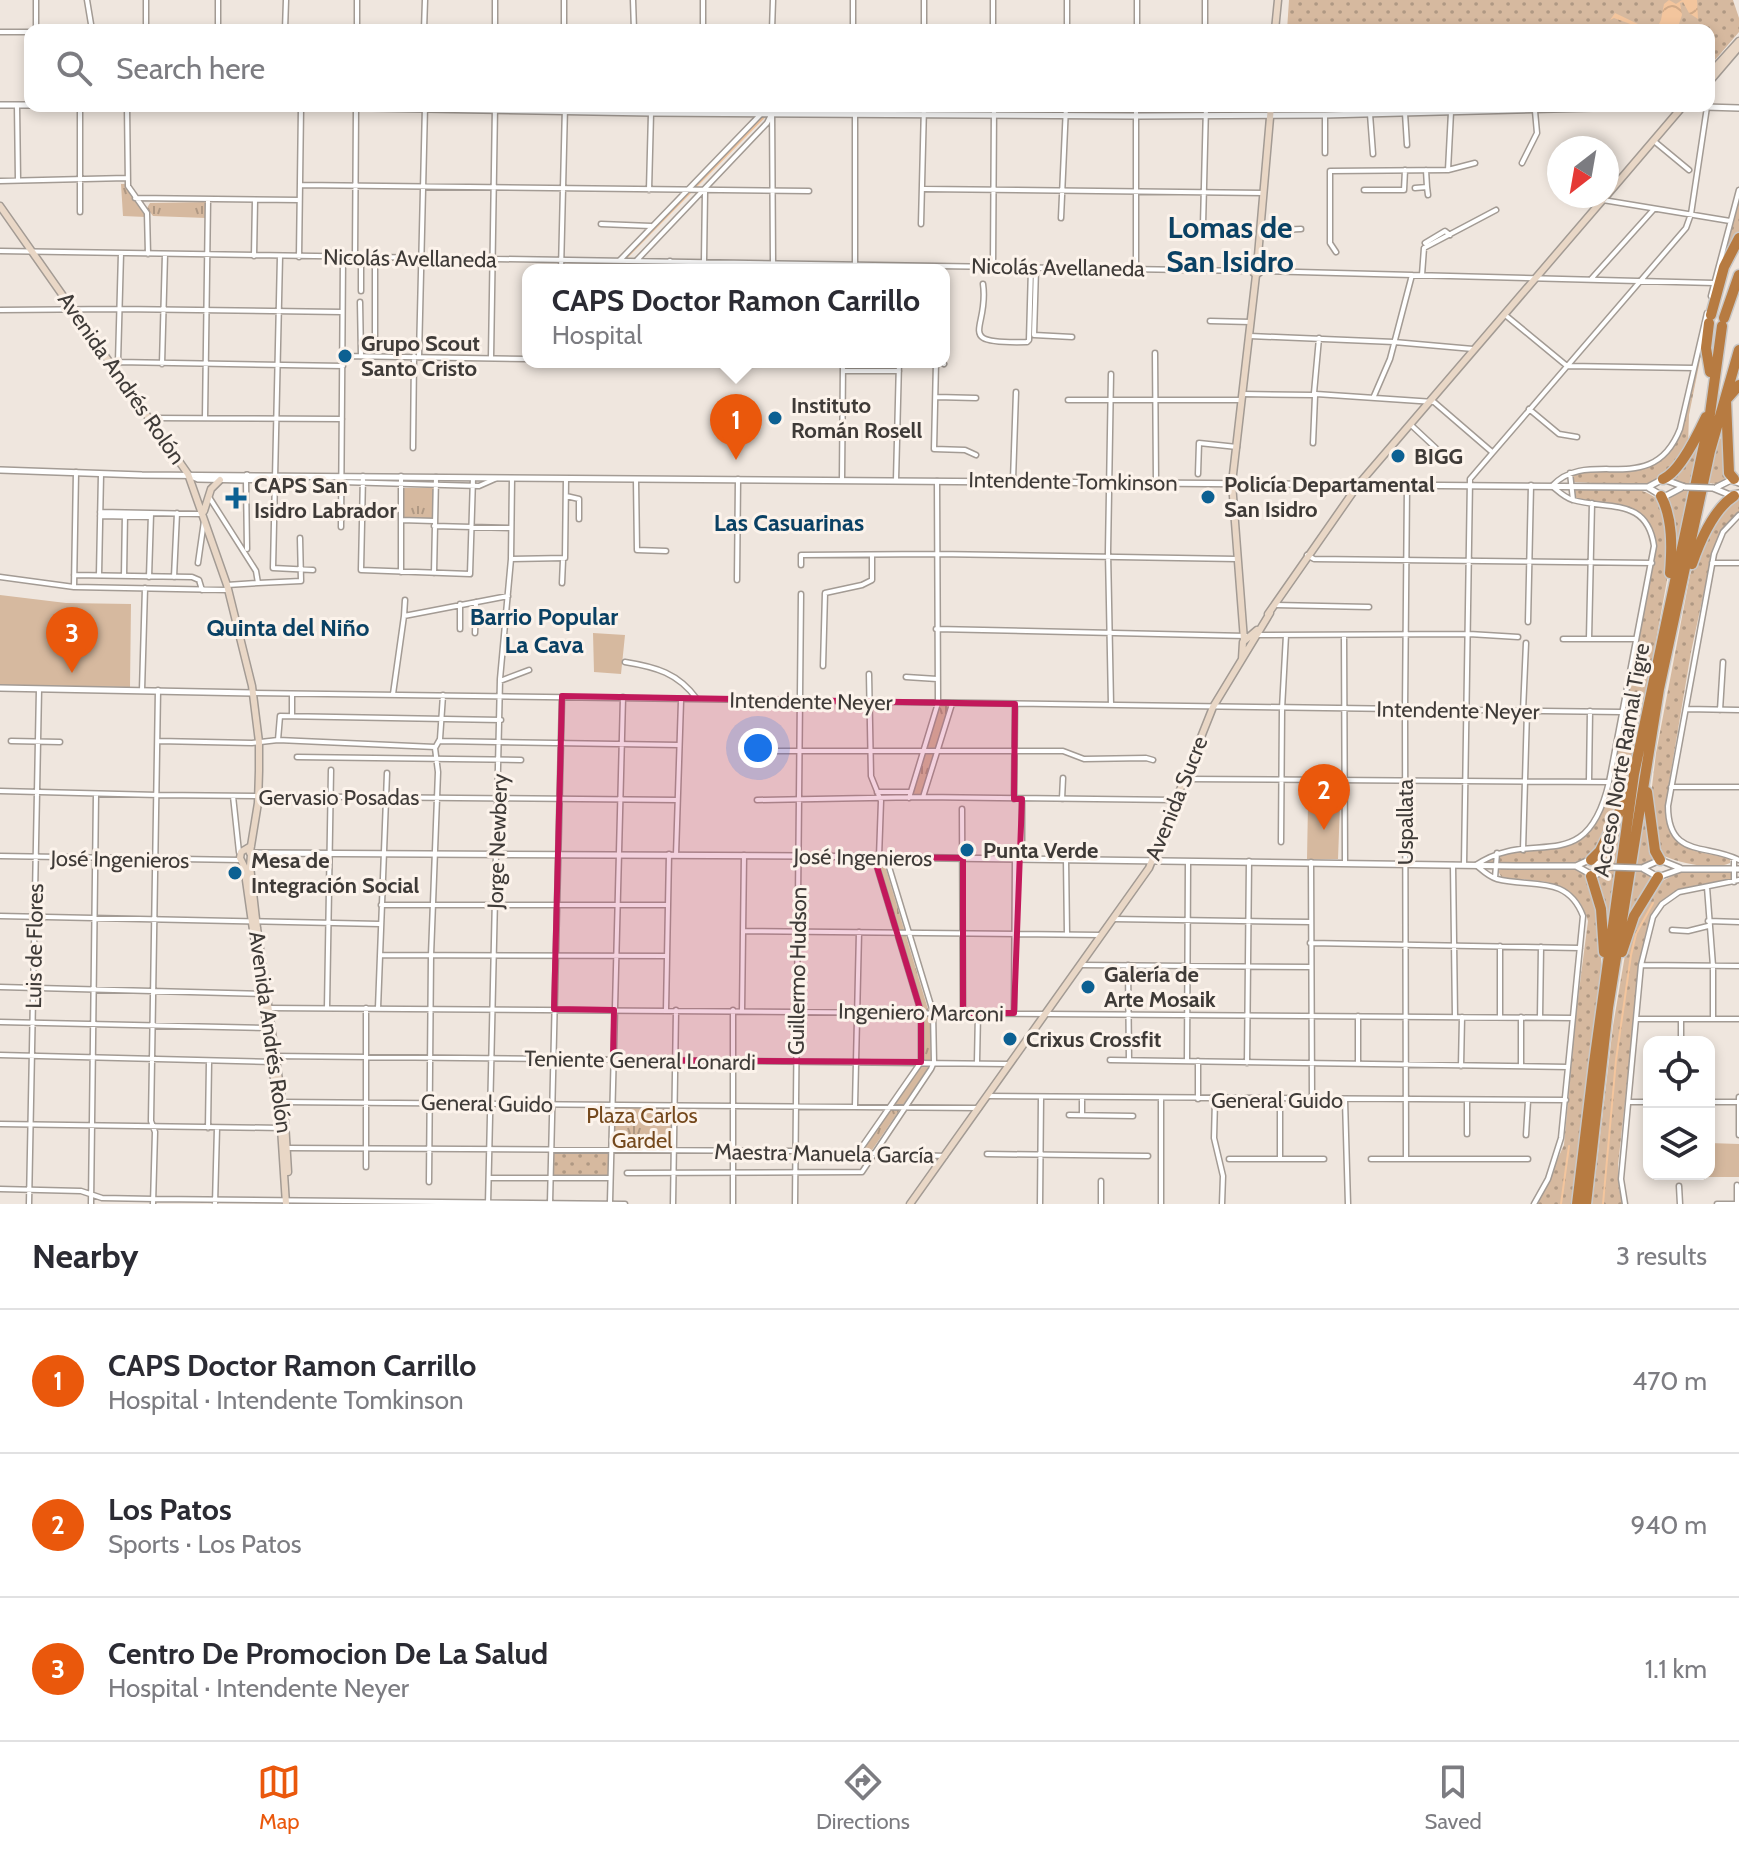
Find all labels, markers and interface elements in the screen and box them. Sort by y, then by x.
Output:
search box [24,24,1715,112]
icon: search [52,46,96,90]
text: Search here [116,50,265,87]
north arrow [1547,136,1619,208]
district label: Lomas de San Isidro [1166,209,1294,280]
street label: Nicolás Avellaneda [323,243,497,274]
street label: Nicolás Avellaneda [971,252,1145,283]
popup [522,264,950,368]
text: CAPS Doctor Ramon Carrillo [552,282,920,319]
street label: Avenida Andrés Rolón [52,287,191,470]
text: Hospital [552,319,642,351]
place label: Grupo Scout Santo Cristo [361,330,480,382]
marker: Grupo Scout Santo Cristo [336,347,354,365]
place label: Instituto Román Rosell [791,392,922,444]
pin: 1 [710,394,762,460]
marker: Instituto Román Rosell [766,409,784,427]
place label: BIGG [1414,443,1463,470]
marker: BIGG [1389,447,1407,465]
street label: Intendente Tomkinson [968,466,1178,497]
place label: Policía Departamental San Isidro [1224,471,1435,523]
place label: CAPS San Isidro Labrador [254,472,397,524]
marker: CAPS San Isidro Labrador [225,487,247,509]
marker: Policía Departamental San Isidro [1199,488,1217,506]
district label: Las Casuarinas [714,508,864,537]
district label: Barrio Popular La Cava [470,602,618,659]
pin: 3 [46,607,98,673]
district label: Quinta del Niño [206,613,370,642]
street label: Acceso Norte Ramal Tigre [1588,641,1655,879]
street label: Intendente Neyer [729,687,893,716]
street label: Intendente Neyer [1376,696,1540,725]
your location [738,728,778,768]
street label: Avenida Sucre [1139,732,1214,864]
pin: 2 [1298,764,1350,830]
street label: Jorge Newbery [482,773,513,910]
street label: Uspallata [1392,778,1419,865]
street label: Gervasio Posadas [259,784,419,811]
place label: Punta Verde [983,837,1098,864]
marker: Punta Verde [958,841,976,859]
street label: José Ingenieros [792,843,933,872]
street label: José Ingenieros [49,845,190,874]
place label: Mesa de Integración Social [251,847,419,899]
marker: Mesa de Integración Social [226,864,244,882]
street label: Luis de Flores [20,883,49,1009]
street label: Guillermo Hudson [783,887,812,1055]
street label: Avenida Andrés Rolón [243,929,298,1135]
place label: Galería de Arte Mosaik [1104,961,1216,1013]
marker: Galería de Arte Mosaik [1079,978,1097,996]
street label: Ingeniero Marconi [838,998,1004,1027]
place label: Crixus Crossfit [1026,1026,1162,1053]
marker: Crixus Crossfit [1001,1030,1019,1048]
map controls [1643,1036,1715,1180]
button: locate [1643,1036,1715,1108]
street label: Teniente General Lonardi [524,1045,756,1076]
street label: General Guido [1211,1087,1343,1114]
street label: General Guido [421,1089,553,1118]
park label: Plaza Carlos Gardel [586,1102,698,1154]
button: layers [1643,1108,1715,1180]
street label: Maestra Manuela García [714,1138,934,1169]
text: Nearby [32,1235,139,1277]
text: 3 results [1616,1240,1707,1272]
text: CAPS Doctor Ramon Carrillo [108,1347,476,1384]
text: 1 [53,1365,63,1397]
text: 470 m [1632,1365,1707,1397]
text: Hospital · Intendente Tomkinson [108,1384,464,1416]
text: Los Patos [108,1491,232,1528]
text: 2 [51,1509,65,1541]
text: 940 m [1630,1509,1707,1541]
text: Sports · Los Patos [108,1528,302,1560]
text: Centro De Promocion De La Salud [108,1635,548,1672]
text: 3 [51,1653,65,1685]
text: 1.1 km [1645,1653,1707,1685]
text: Hospital · Intendente Neyer [108,1672,409,1704]
tab: Map [257,1760,301,1835]
tab: Directions [816,1760,910,1835]
tab: Saved [1425,1760,1482,1835]

